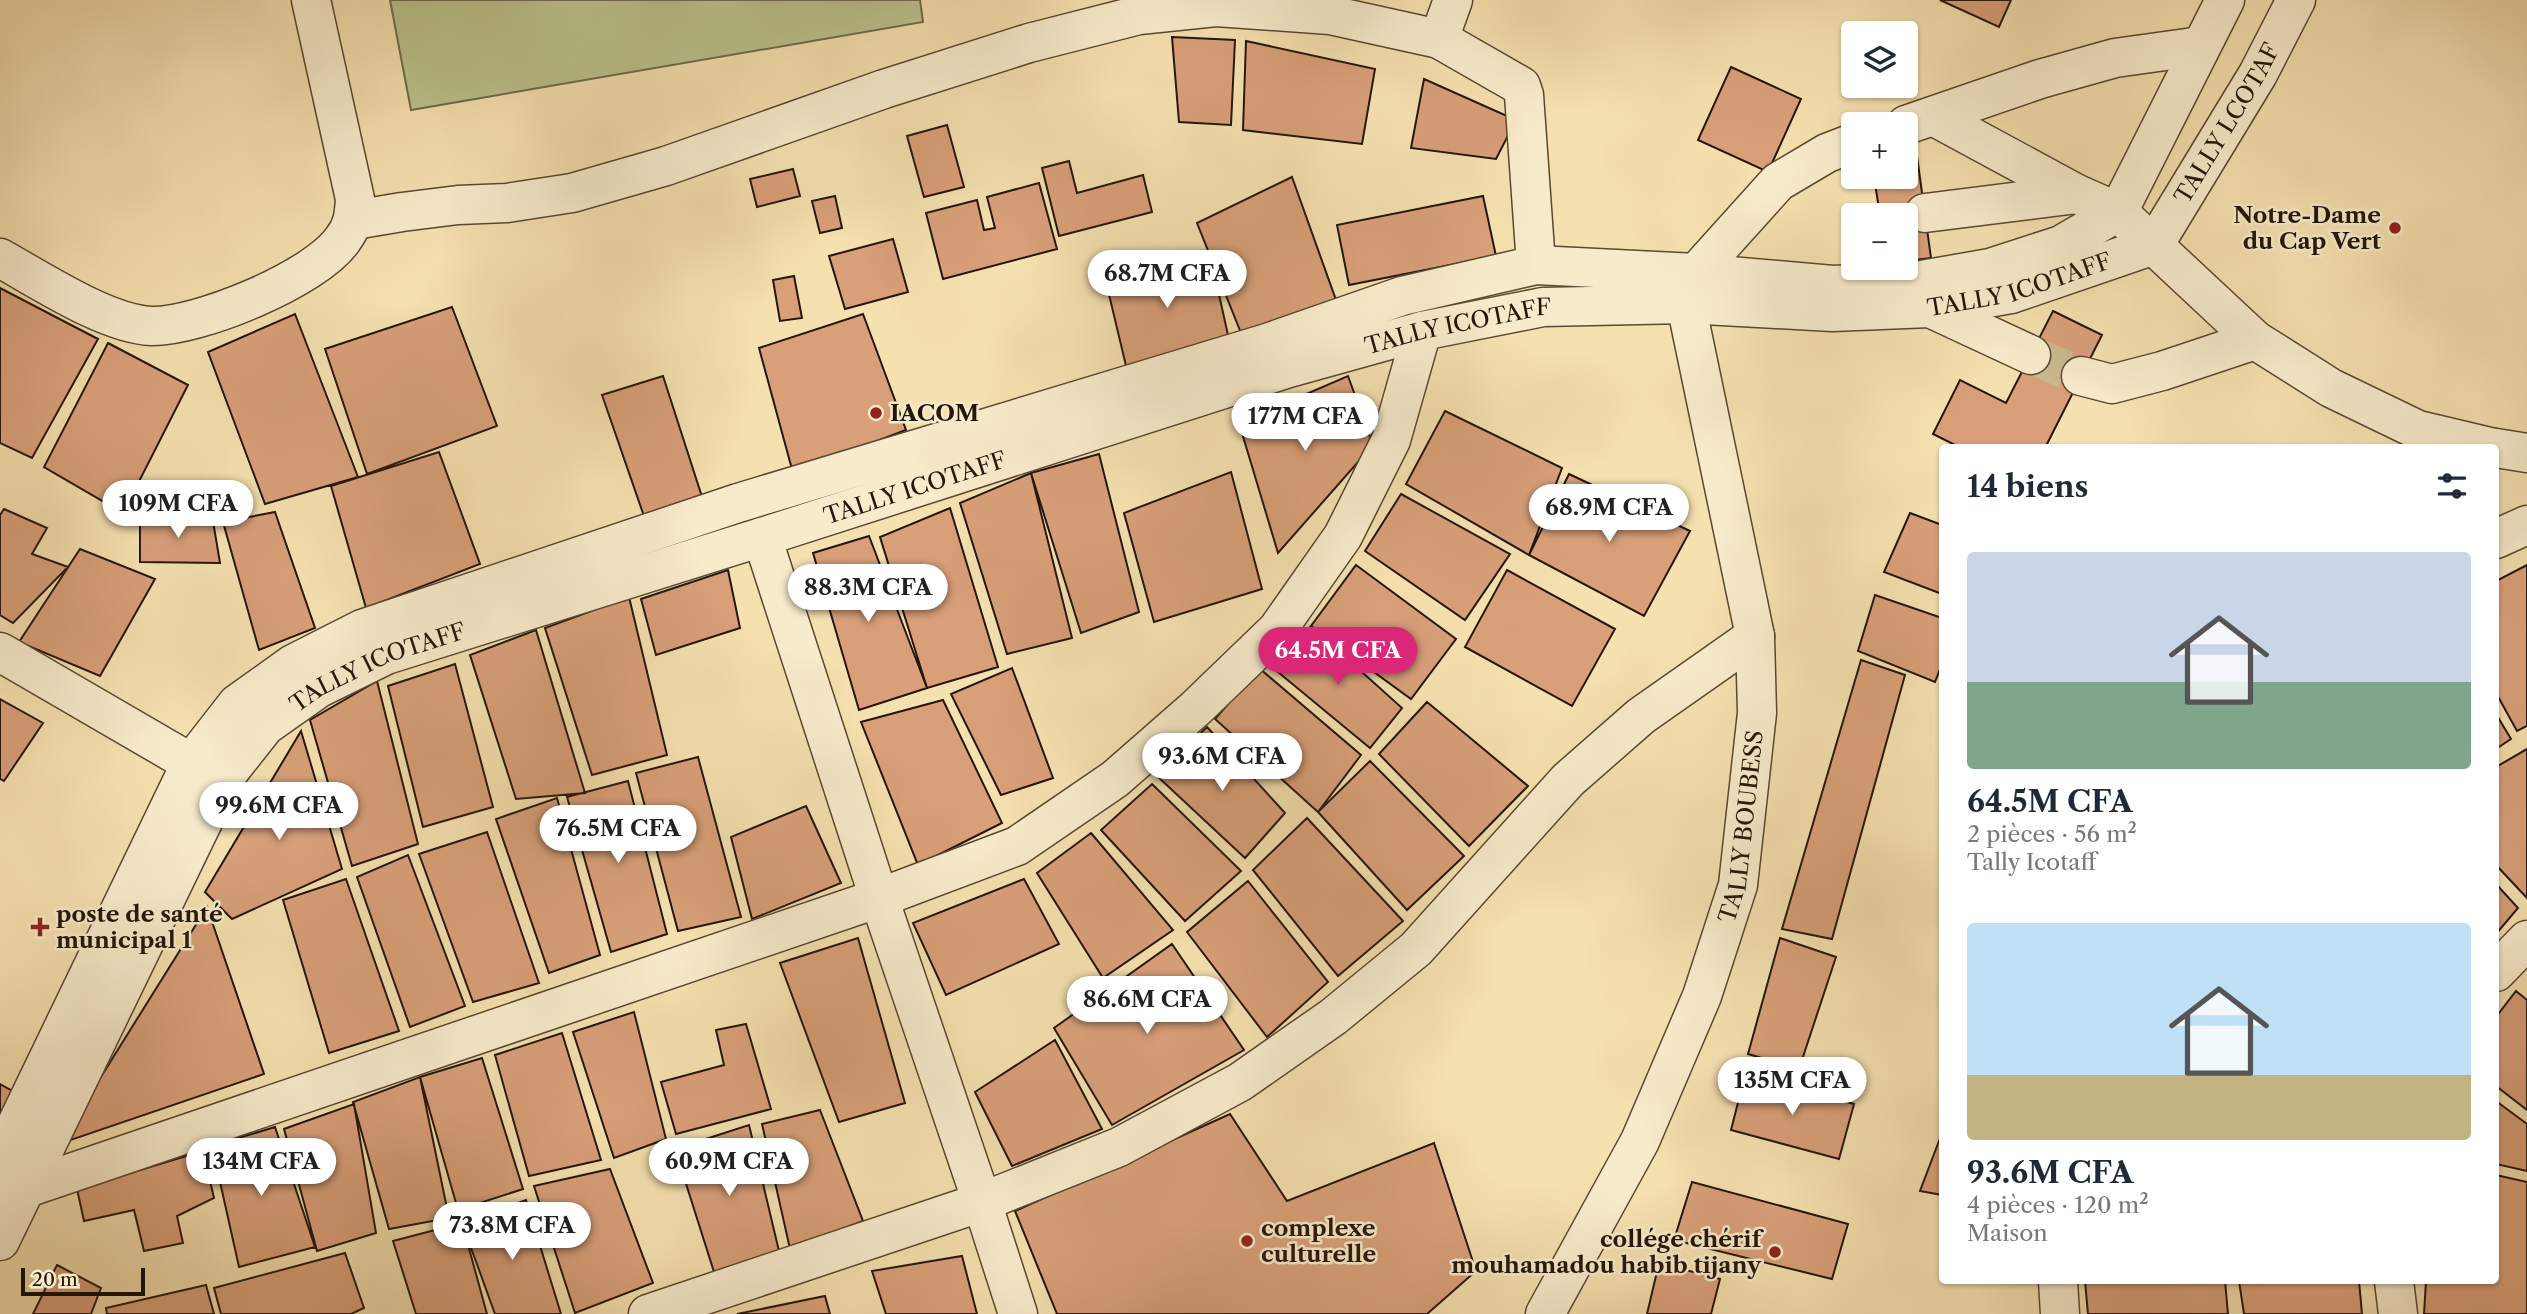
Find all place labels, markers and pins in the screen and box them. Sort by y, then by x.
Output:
place label: Notre-Dame du Cap Vert [2233,201,2382,255]
marker: Notre-Dame du Cap Vert [2387,220,2403,236]
pin: 68.7M CFA [1087,250,1247,310]
pin: 177M CFA [1233,393,1377,453]
place label: IACOM [890,399,979,427]
marker: IACOM [868,405,884,421]
pin: 109M CFA [106,480,250,540]
pin: 68.9M CFA [1529,484,1689,544]
pin: 88.3M CFA [788,564,948,624]
pin: 64.5M CFA [1258,628,1418,687]
pin: 93.6M CFA [1142,734,1302,793]
pin: 99.6M CFA [199,782,359,842]
pin: 76.5M CFA [538,806,698,865]
place label: poste de santé municipal 1 [56,900,223,954]
marker: poste de santé municipal 1 [30,917,50,937]
pin: 86.6M CFA [1067,976,1227,1036]
pin: 135M CFA [1720,1058,1864,1117]
pin: 134M CFA [189,1138,333,1198]
pin: 60.9M CFA [649,1138,809,1198]
pin: 73.8M CFA [432,1202,592,1262]
place label: complexe culturelle [1261,1214,1376,1268]
place label: collége chérif mouhamadou habib tijany [1451,1225,1764,1279]
marker: complexe culturelle [1239,1233,1255,1249]
marker: collége chérif mouhamadou habib tijany [1767,1244,1783,1260]

